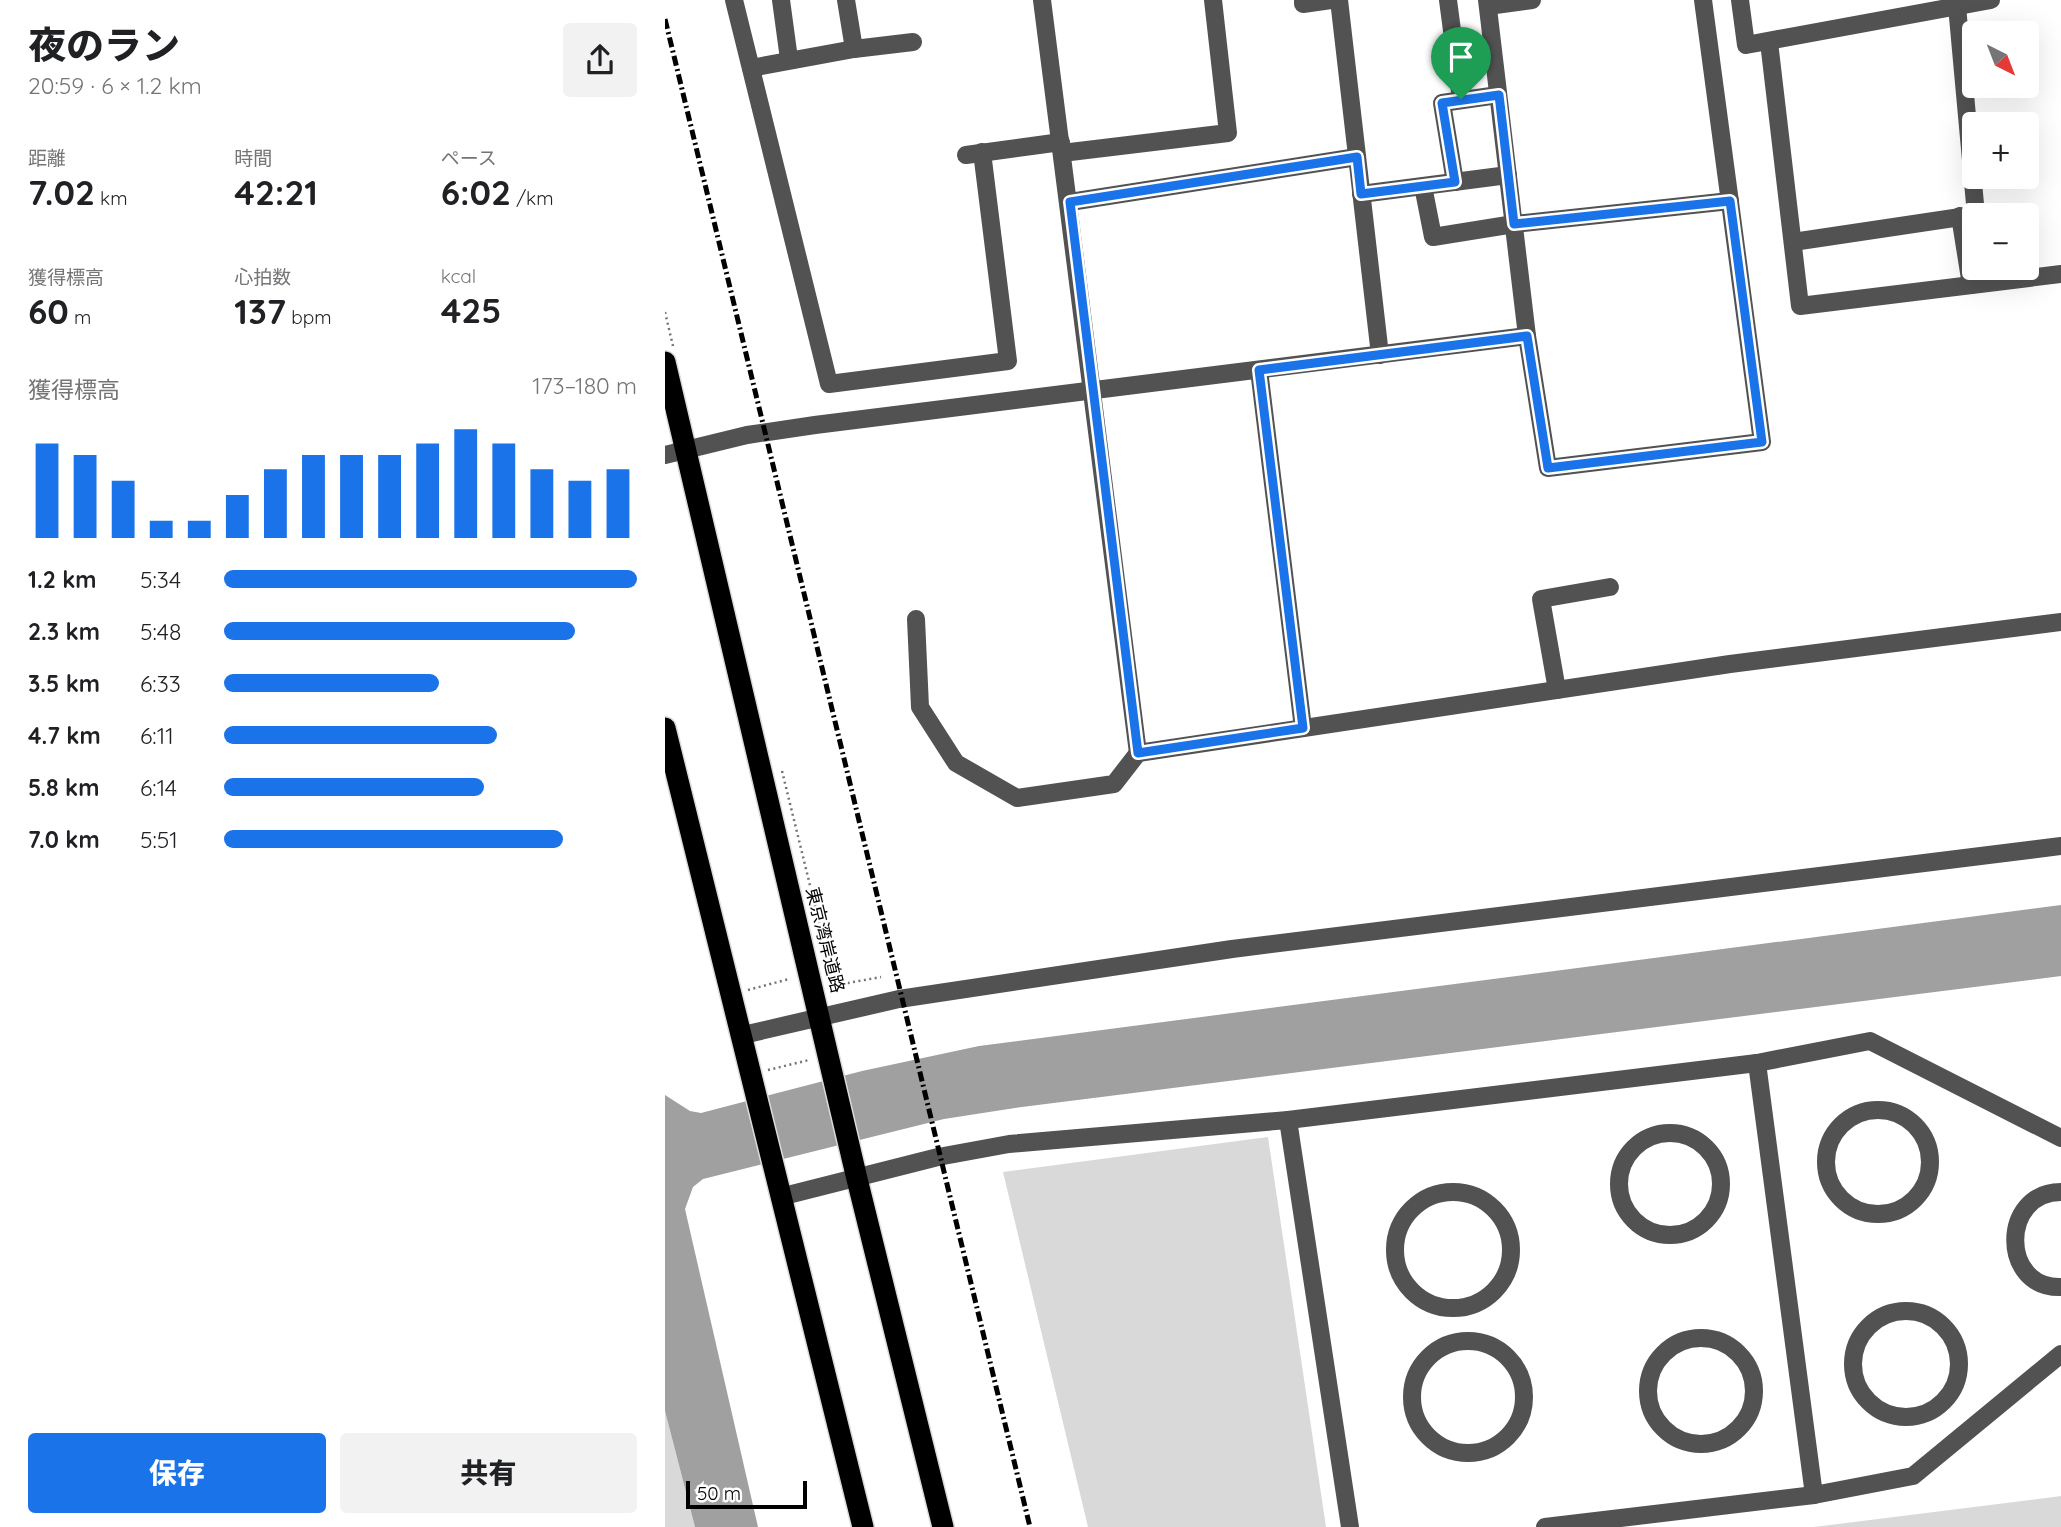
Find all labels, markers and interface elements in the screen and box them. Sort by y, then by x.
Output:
text: 夜のラン [28,21,180,69]
north arrow [1962,21,2039,98]
map controls [1962,21,2039,280]
button: share [563,23,637,97]
pin [1431,27,1491,99]
icon: arrive [1442,38,1480,76]
text: 20:59 · 6 × 1.2 km [28,71,202,100]
button: + [1962,112,2039,189]
text: 距離 [28,146,66,170]
text: 時間 [234,146,272,170]
text: ペース [441,146,497,170]
text: 7.02 [28,170,95,214]
text: 42:21 [234,170,318,214]
text: 6:02 [441,170,511,214]
text: km [95,186,128,210]
text: /km [511,186,554,210]
button: − [1962,203,2039,280]
text: kcal [441,264,476,288]
text: 獲得標高 [28,265,104,289]
text: 心拍数 [234,265,291,289]
text: 425 [441,288,501,332]
text: 60 [28,289,69,333]
text: 137 [234,289,286,333]
text: m [69,305,91,329]
text: bpm [286,305,332,329]
text: 173–180 m [532,371,637,400]
text: 獲得標高 [28,375,120,404]
text: 1.2 km [28,565,97,594]
text: 5:34 [140,565,181,594]
text: 2.3 km [28,617,100,646]
text: 5:48 [140,617,181,646]
text: 3.5 km [28,669,100,698]
text: 6:33 [140,669,181,698]
text: 4.7 km [28,721,101,750]
text: 6:11 [140,721,174,750]
text: 5.8 km [28,773,99,802]
text: 6:14 [140,773,177,802]
text: 7.0 km [28,825,100,854]
text: 5:51 [140,825,178,854]
street label: 東京湾岸道路 [801,885,850,995]
button: 保存 [28,1433,326,1513]
button: 共有 [340,1433,637,1513]
scale bar [686,1478,807,1510]
text: 50 m [697,1481,741,1505]

